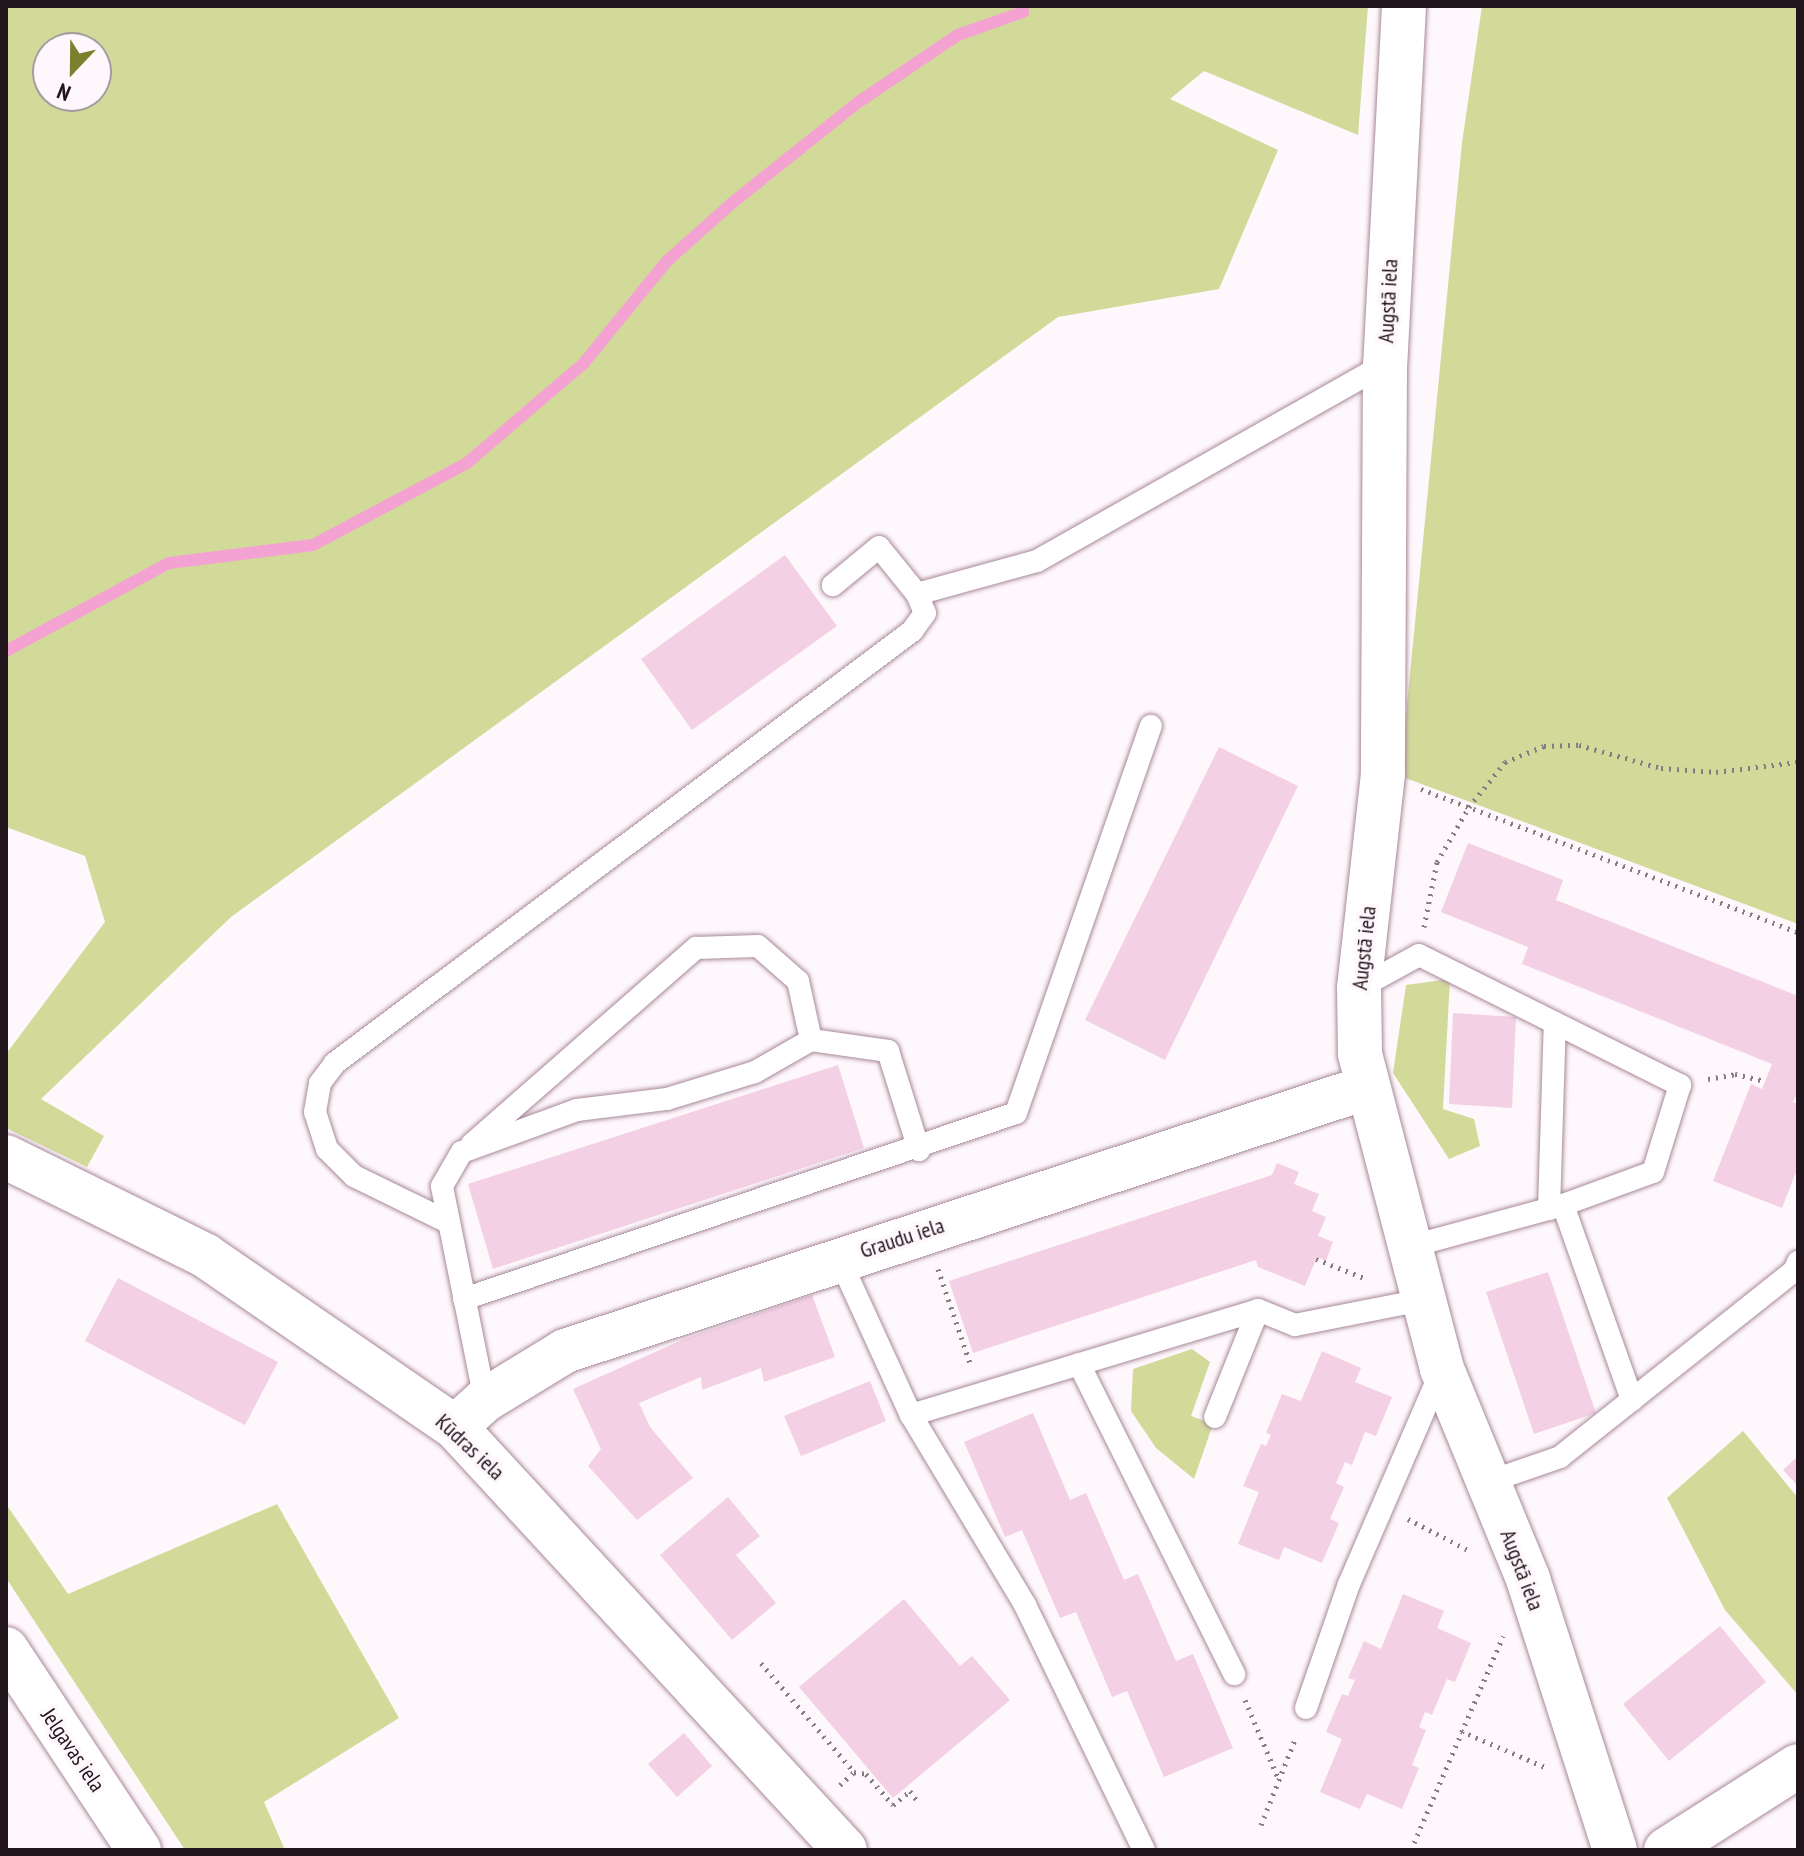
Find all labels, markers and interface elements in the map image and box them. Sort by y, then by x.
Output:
north arrow [32,32,112,112]
text: N [53,77,75,108]
street label: Augstā iela [1373,258,1403,344]
street label: Augstā iela [1346,905,1382,991]
street label: Graudu iela [857,1212,947,1264]
street label: Kūdras iela [430,1408,510,1486]
street label: Augstā iela [1495,1526,1549,1614]
street label: Jelgavas iela [35,1703,111,1797]

